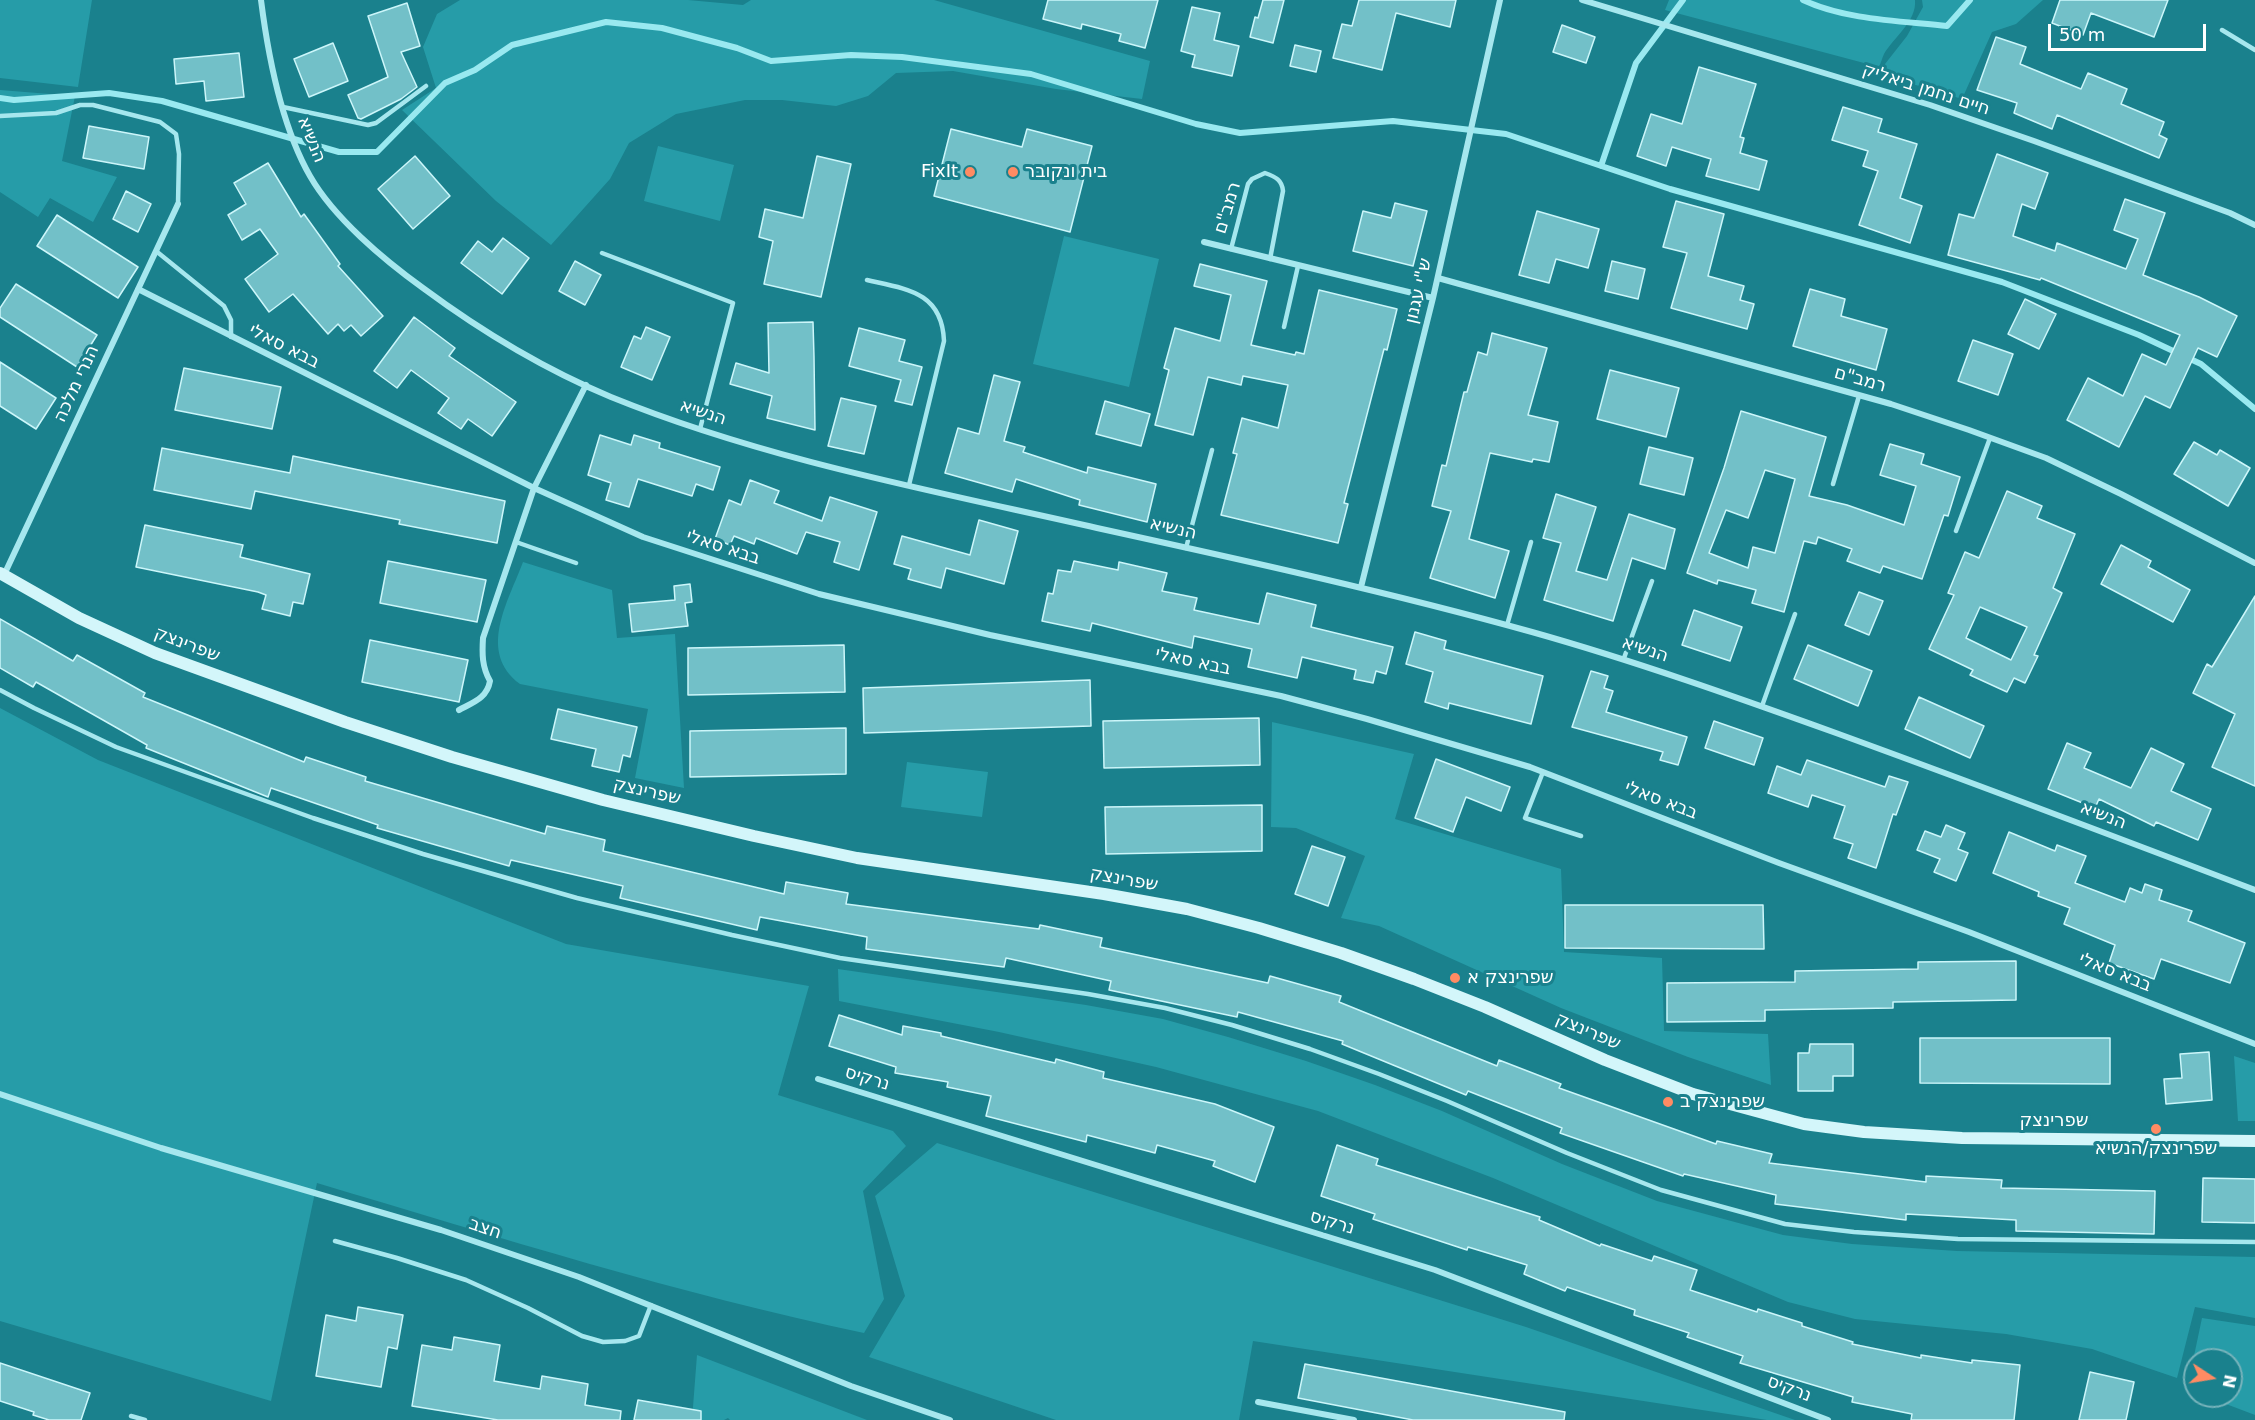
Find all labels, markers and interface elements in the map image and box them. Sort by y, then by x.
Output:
scale bar [2051,12,2208,50]
text: 50 m [2059,24,2105,45]
street label: חיים נחמן ביאליק [1860,59,1992,121]
street label: הנשיא [292,114,330,166]
place label: FixIt [921,161,958,183]
place label: בית ונקובר [1025,161,1107,183]
marker: FixIt [963,165,977,179]
marker: בית ונקובר [1006,165,1020,179]
street label: רמב"ם [1210,179,1246,237]
street label: ש"י עגנון [1401,256,1437,326]
street label: בבא סאלי [245,320,323,374]
street label: הנרי מלכה [50,342,104,426]
street label: רמב"ם [1832,362,1888,398]
street label: הנשיא [677,395,729,431]
street label: הנשיא [1147,513,1199,545]
street label: בבא סאלי [683,526,763,570]
street label: שפרינצק [151,623,223,667]
street label: הנשיא [1619,632,1671,668]
street label: בבא סאלי [1153,643,1233,681]
street label: שפרינצק [611,774,683,810]
street label: בבא סאלי [1621,777,1701,825]
street label: הנשיא [2077,797,2129,835]
street label: שפרינצק [1088,863,1160,897]
street label: בבא סאלי [2075,949,2155,997]
place label: שפרינצק א [1467,967,1554,989]
marker: שפרינצק א [1448,971,1462,985]
street label: שפרינצק [1552,1009,1624,1055]
street label: נרקיס [842,1062,892,1096]
place label: שפרינצק ב [1680,1091,1765,1113]
marker: שפרינצק ב [1661,1095,1675,1109]
street label: שפרינצק [2020,1110,2088,1132]
marker: שפרינצק/הנשיא [2149,1122,2163,1136]
place label: שפרינצק/הנשיא [2095,1138,2217,1160]
street label: נרקיס [1307,1206,1357,1240]
street label: חצב [466,1213,504,1245]
north arrow [2183,1348,2243,1408]
street label: נרקיס [1764,1371,1814,1407]
text: N [2218,1373,2240,1390]

